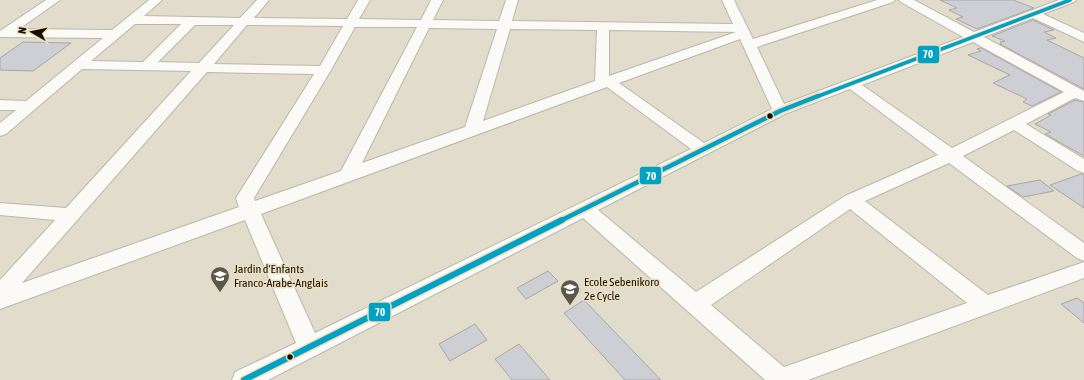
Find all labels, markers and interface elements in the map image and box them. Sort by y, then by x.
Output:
north arrow [12,12,52,52]
text: N [16,26,29,35]
line badge: 70 [917,45,940,64]
text: 70 [923,48,933,60]
unlabelled marker [765,111,775,121]
line badge: 70 [639,166,662,185]
text: 70 [646,170,656,182]
place label: Jardin d'Enfants Franco-Arabe-Anglais [234,262,328,290]
school or university icon: Jardin d'Enfants Franco-Arabe-Anglais [209,265,231,293]
place label: Ecole Sebenikoro 2e Cycle [584,275,660,303]
school or university icon: Ecole Sebenikoro 2e Cycle [559,278,581,306]
line badge: 70 [368,302,391,322]
text: 70 [375,306,385,318]
unlabelled marker [285,352,295,362]

